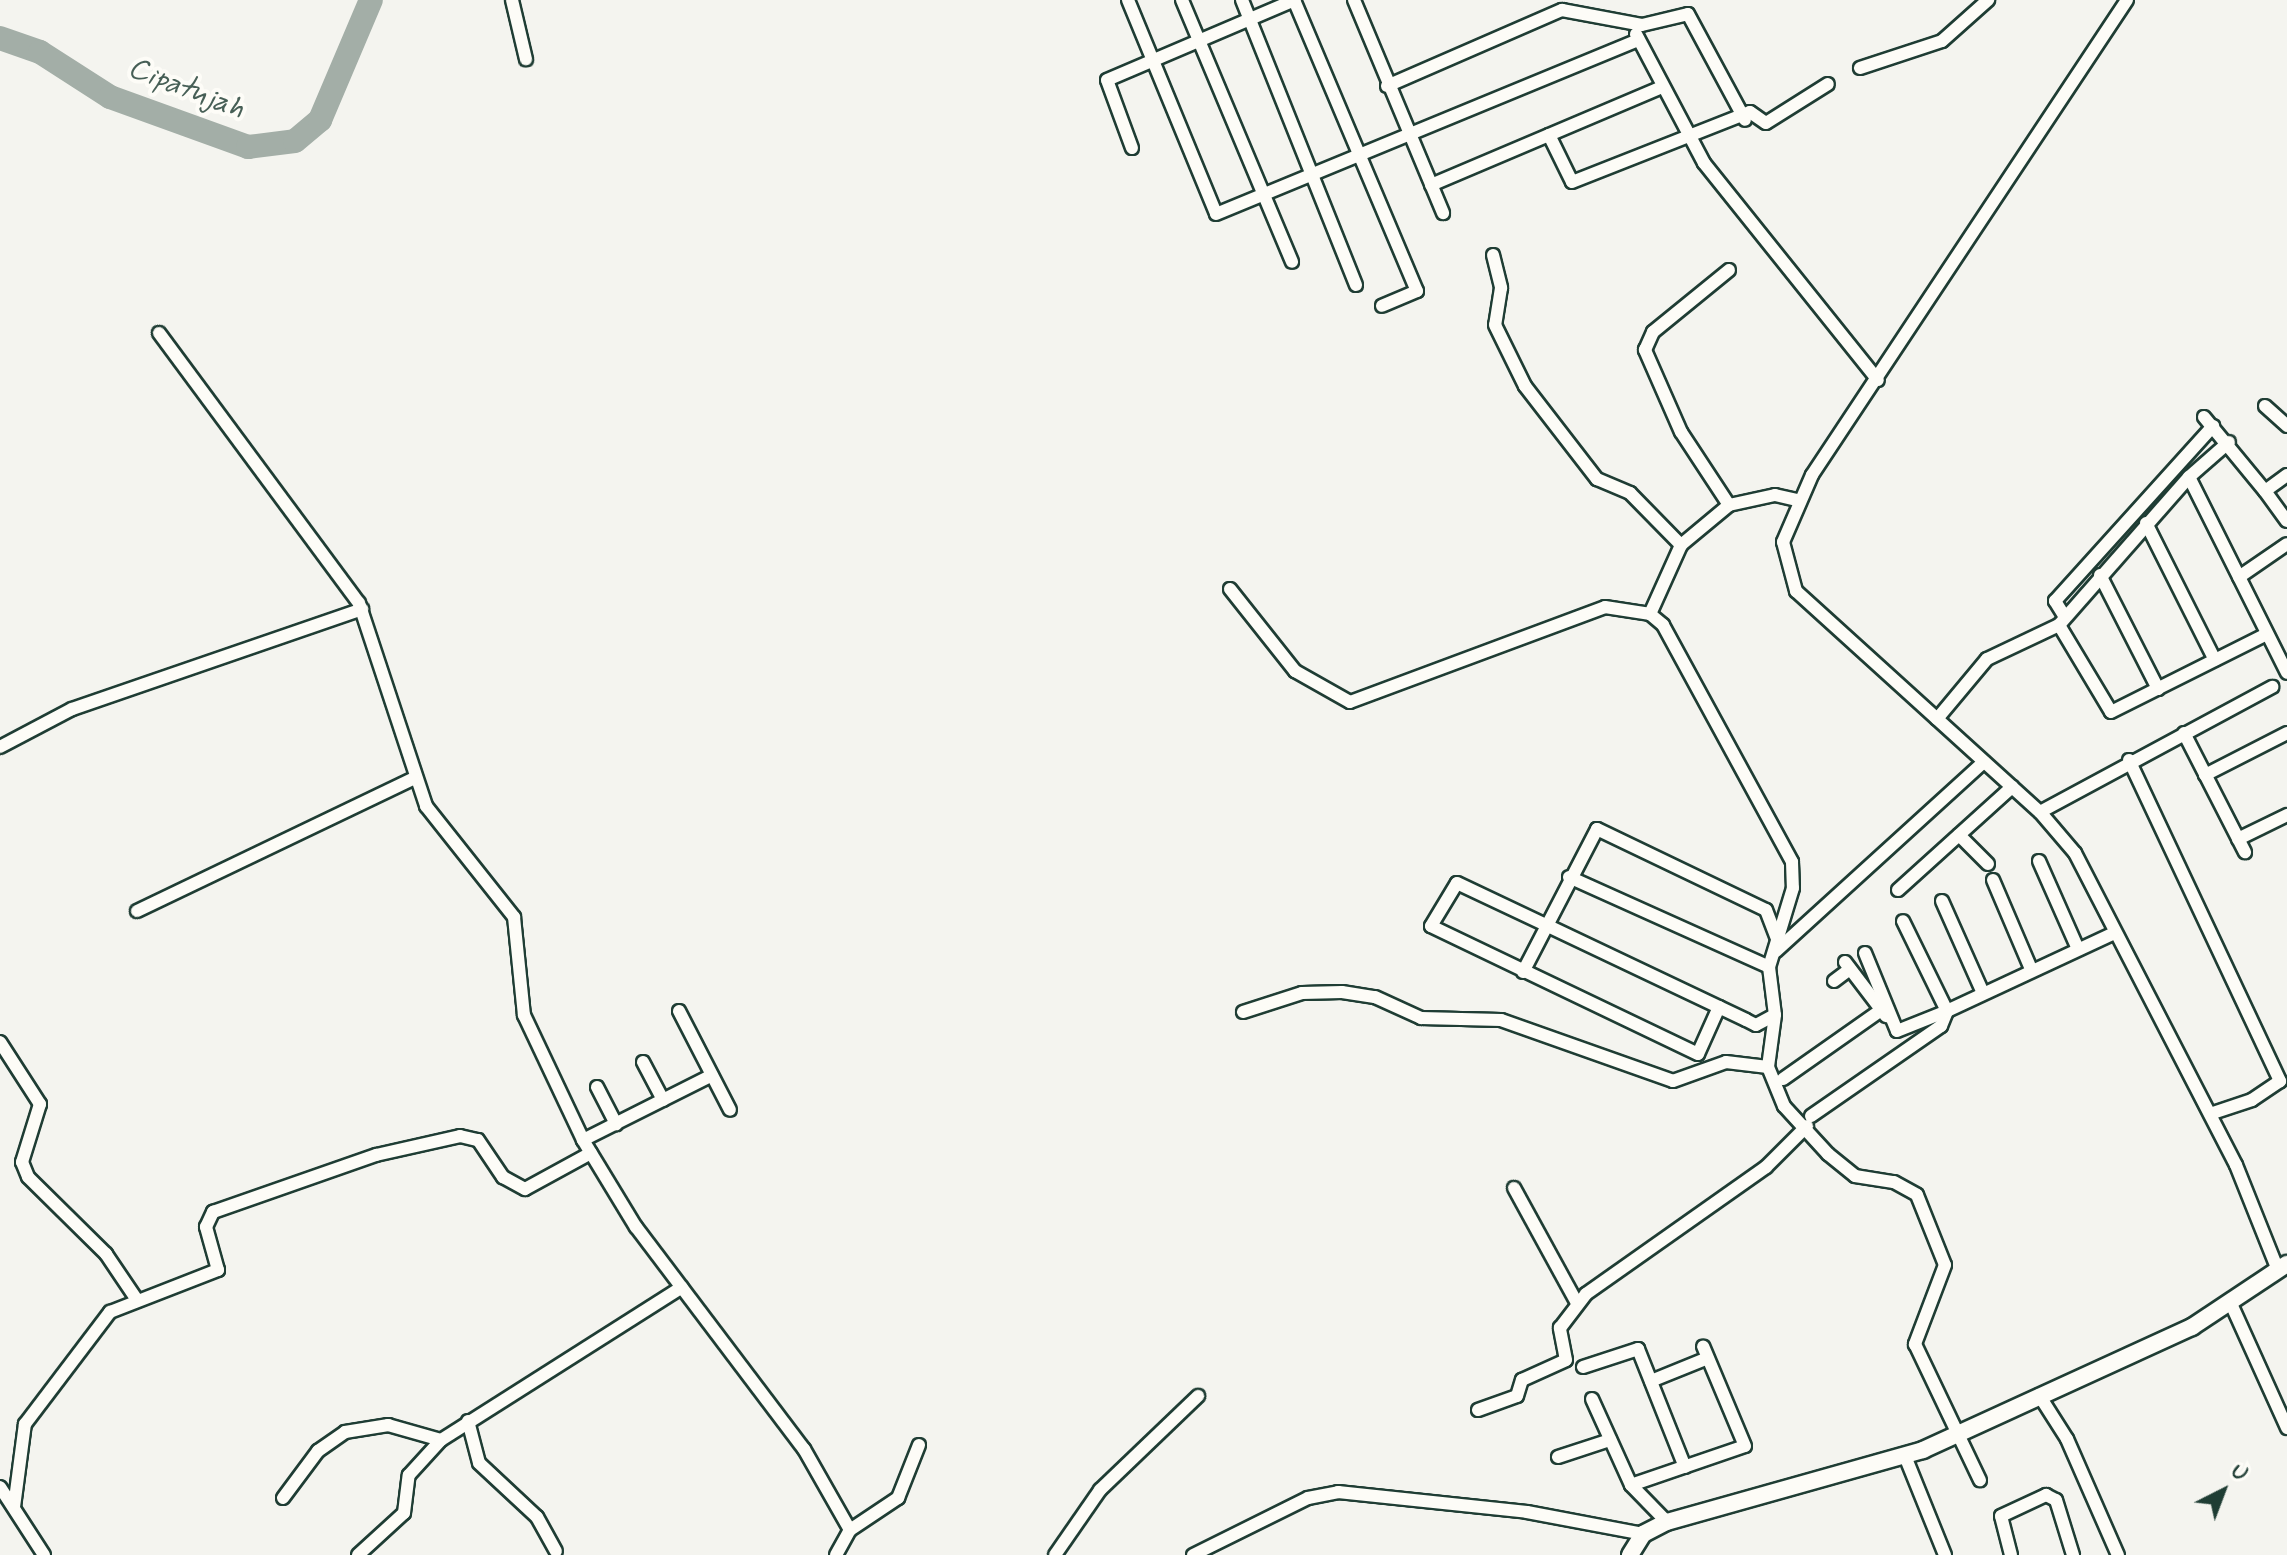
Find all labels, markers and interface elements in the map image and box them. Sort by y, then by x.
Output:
water label: Cipatujah [123,50,249,128]
north arrow [2183,1451,2263,1531]
text: U [2224,1458,2254,1488]

